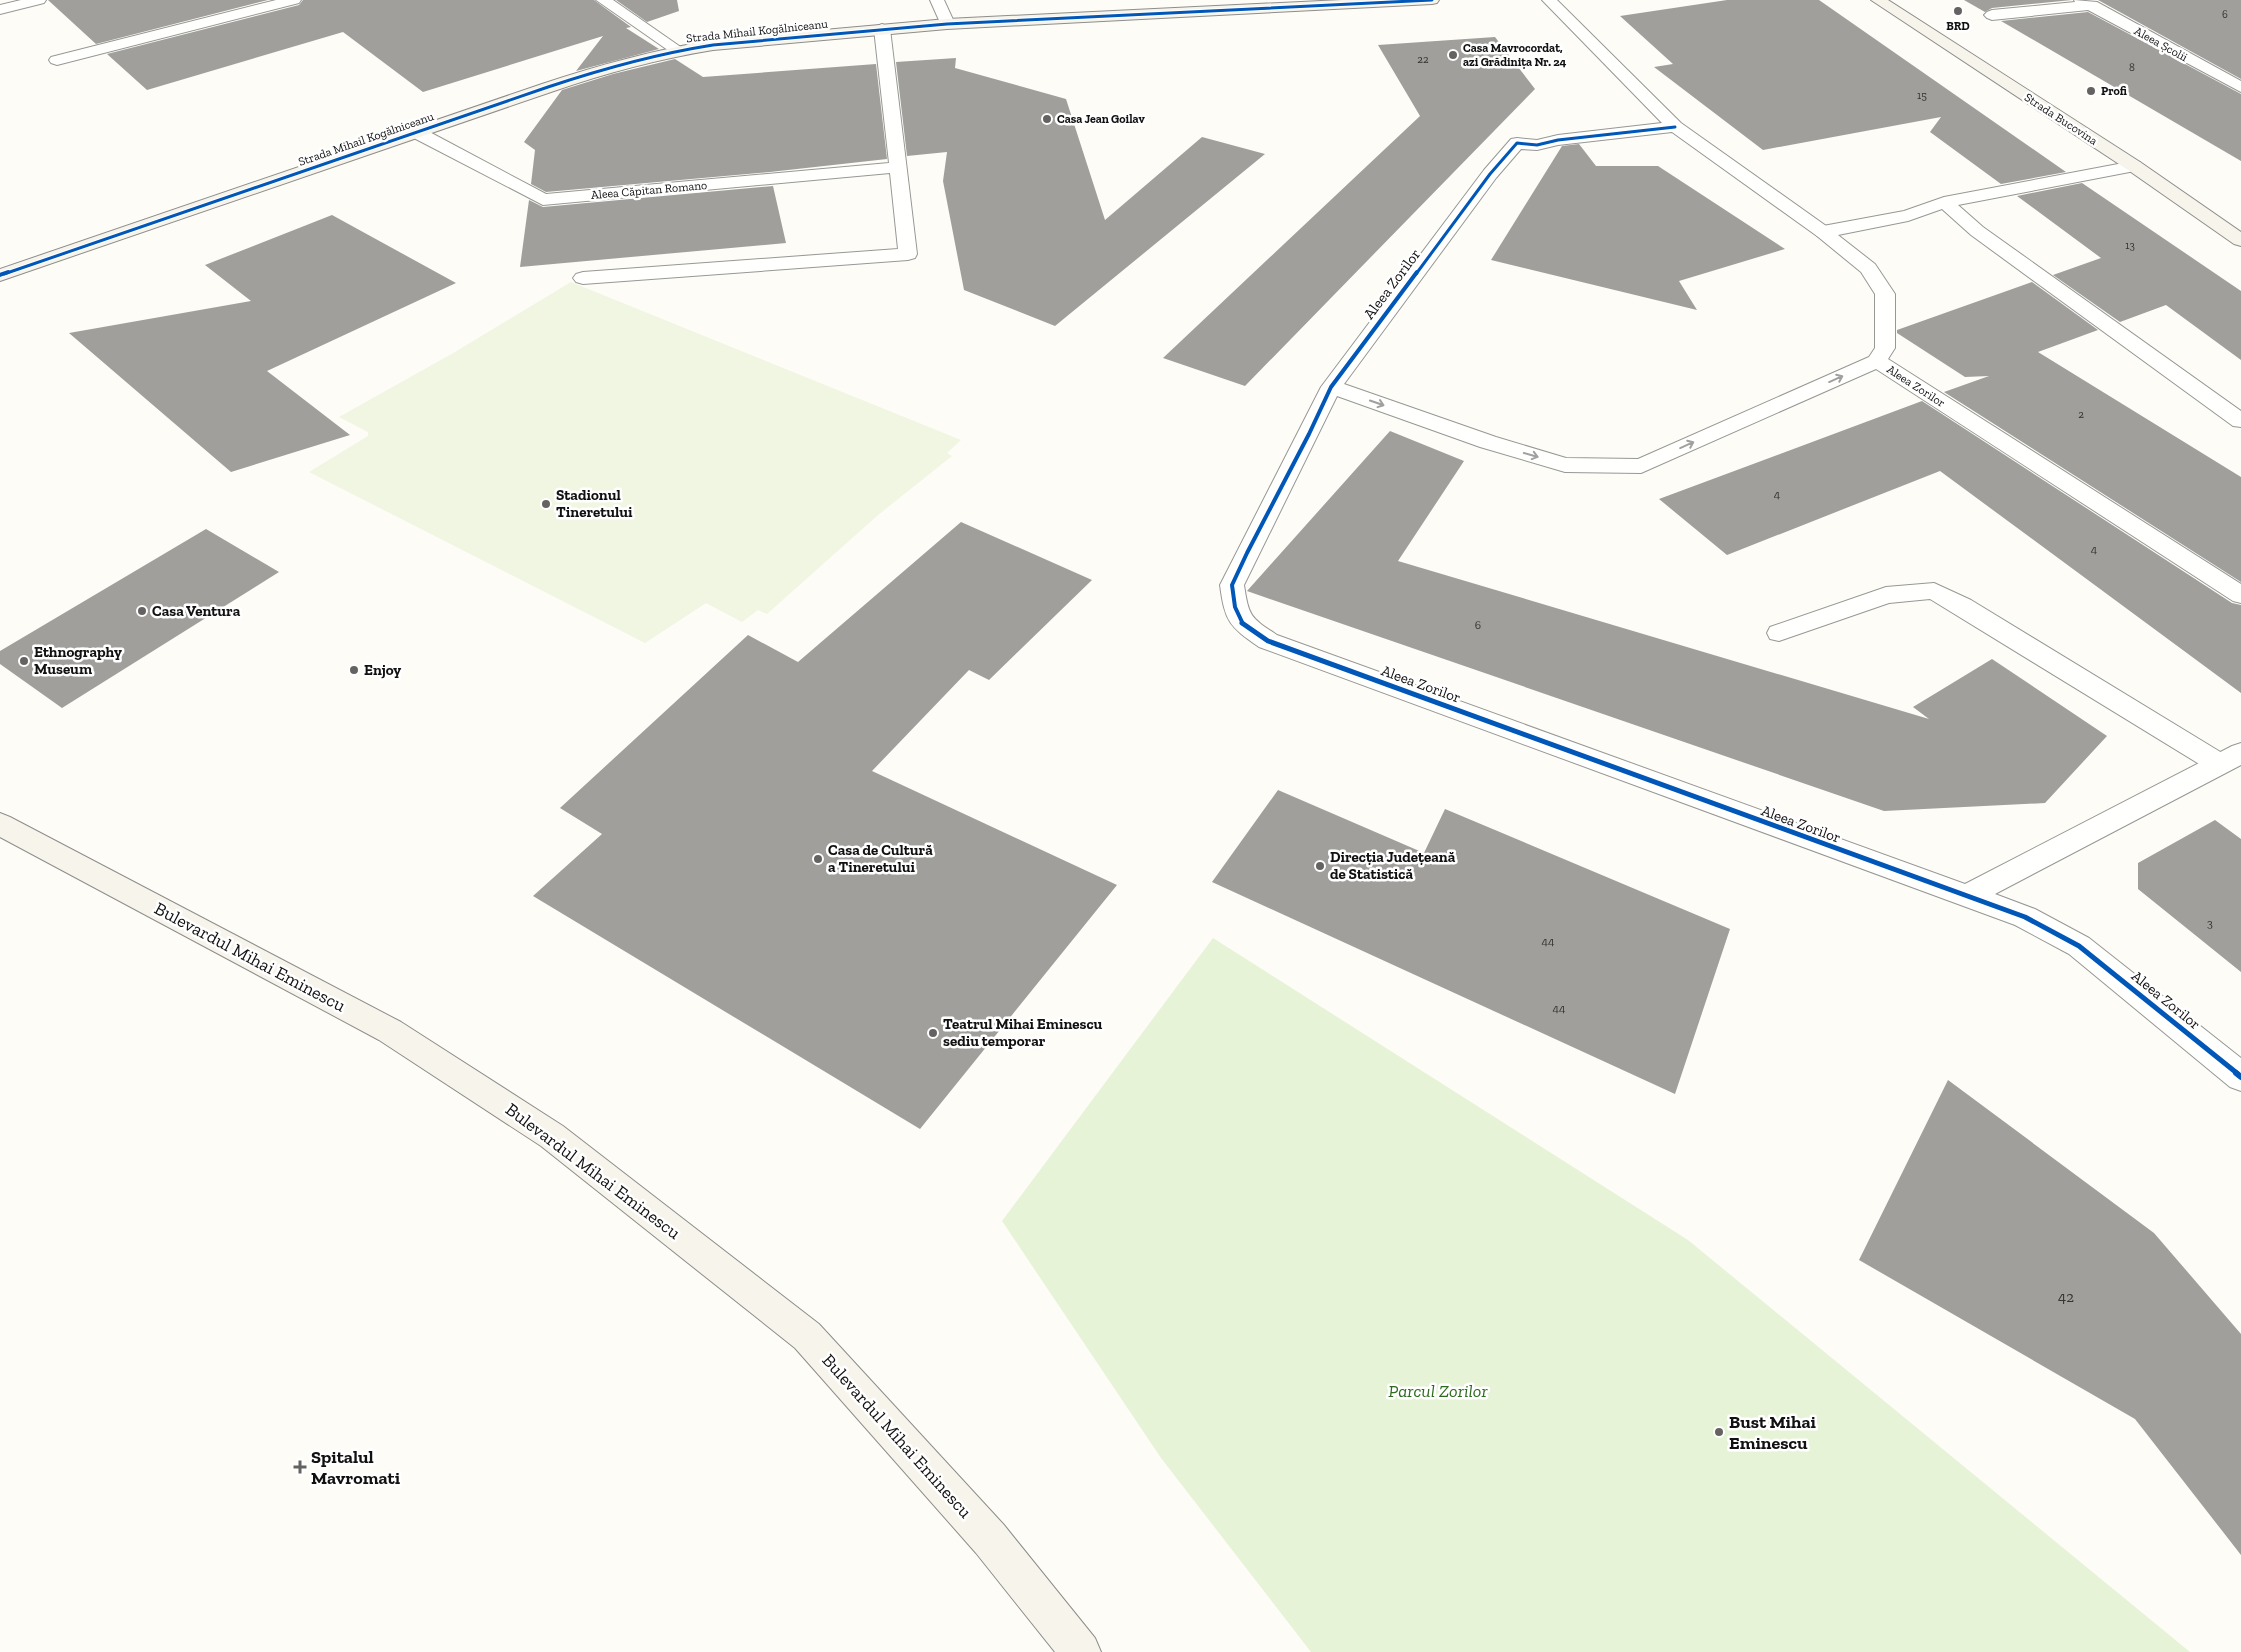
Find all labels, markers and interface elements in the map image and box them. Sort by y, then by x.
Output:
marker: BRD [1952,5,1964,17]
house number: 6 [2222,8,2228,21]
street label: Strada Mihail Kogălniceanu [685,17,829,45]
place label: BRD [1946,19,1970,33]
street label: Aleea Școlii [2132,24,2191,65]
place label: Casa Mavrocordat, azi Grădinița Nr. 24 [1463,41,1567,69]
marker: Casa Mavrocordat, azi Grădinița Nr. 24 [1447,49,1459,61]
house number: 22 [1417,53,1429,66]
house number: 8 [2129,61,2135,74]
place label: Profi [2101,84,2127,98]
marker: Profi [2085,85,2097,97]
house number: 15 [1917,89,1927,102]
street label: Strada Bucovina [2022,90,2100,148]
street label: Strada Mihail Kogălniceanu [296,109,436,169]
place label: Casa Jean Goilav [1057,112,1145,126]
marker: Casa Jean Goilav [1041,113,1053,125]
street label: Aleea Căpitan Romano [590,178,708,202]
house number: 13 [2125,239,2135,252]
street label: Aleea Zorilor [1360,245,1424,323]
street label: Aleea Zorilor [1884,362,1948,410]
one-way arrow [1828,373,1843,383]
one-way arrow [1368,399,1384,408]
house number: 2 [2078,408,2084,421]
one-way arrow [1679,439,1694,449]
one-way arrow [1522,450,1538,460]
place label: Stadionul Tineretului [556,486,633,521]
house number: 4 [1774,487,1781,501]
marker: Stadionul Tineretului [540,498,552,510]
house number: 4 [2091,542,2098,556]
place label: Casa Ventura [152,602,241,620]
marker: Casa Ventura [136,605,148,617]
house number: 6 [1475,618,1481,632]
place label: Ethnography Museum [34,643,122,678]
marker: Ethnography Museum [18,655,30,667]
place label: Enjoy [364,661,401,679]
street label: Aleea Zorilor [1379,661,1463,707]
marker: Enjoy [348,664,360,676]
street label: Aleea Zorilor [1759,801,1843,847]
place label: Casa de Cultură a Tineretului [828,841,933,876]
place label: Direcția Județeană de Statistică [1330,848,1456,883]
marker: Casa de Cultură a Tineretului [812,853,824,865]
marker: Direcția Județeană de Statistică [1314,860,1326,872]
street label: Bulevardul Mihai Eminescu [151,897,349,1017]
house number: 3 [2207,916,2213,930]
house number: 44 [1542,934,1555,948]
street label: Aleea Zorilor [2128,967,2204,1033]
house number: 44 [1553,1001,1566,1015]
place label: Teatrul Mihai Eminescu sediu temporar [943,1015,1102,1050]
marker: Teatrul Mihai Eminescu sediu temporar [927,1027,939,1039]
street label: Bulevardul Mihai Eminescu [501,1098,685,1244]
house number: 42 [2058,1288,2074,1306]
street label: Bulevardul Mihai Eminescu [817,1349,977,1523]
park label: Parcul Zorilor [1388,1380,1488,1402]
place label: Bust Mihai Eminescu [1729,1411,1817,1454]
marker: Bust Mihai Eminescu [1713,1426,1725,1438]
place label: Spitalul Mavromati [311,1446,401,1489]
marker: Spitalul Mavromati [293,1460,307,1474]

